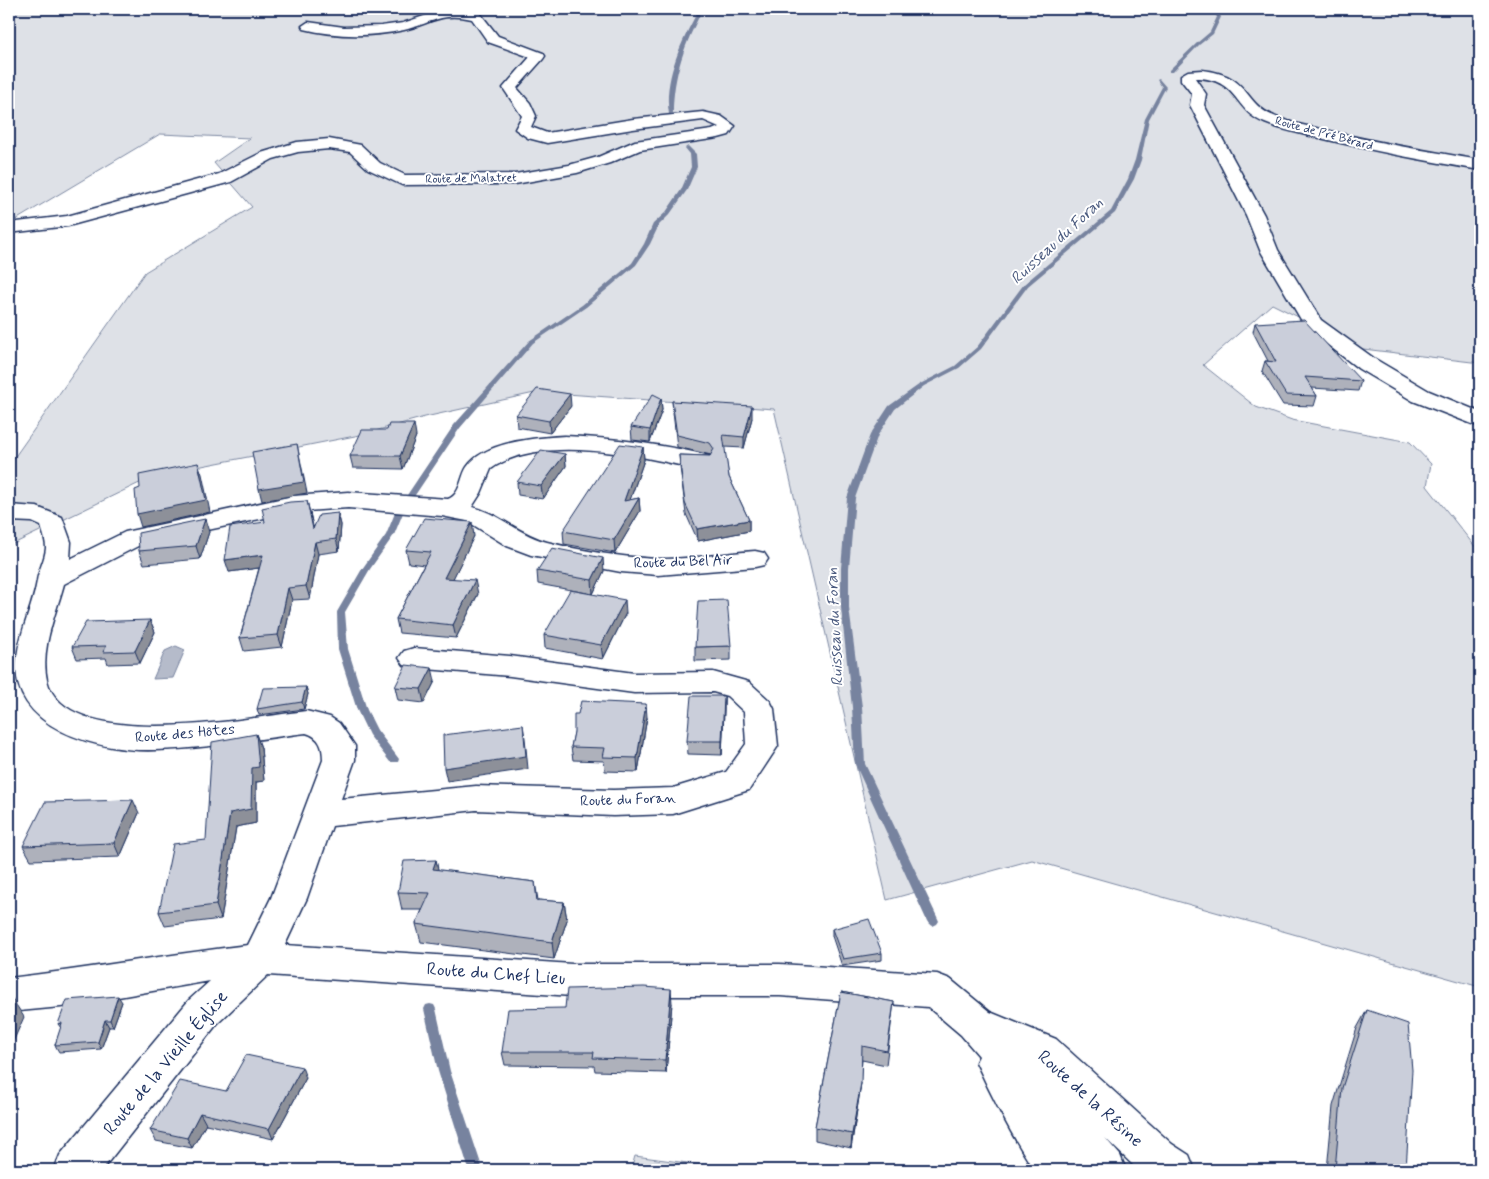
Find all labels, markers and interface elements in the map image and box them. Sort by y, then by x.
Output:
street label: Route de Pré Bérard [1273,113,1375,155]
street label: Route de Malatret [425,170,517,188]
water label: Ruisseau du Foran [1006,193,1108,289]
street label: Route du Bel Air [633,550,733,574]
water label: Ruisseau du Foran [821,567,849,687]
street label: Route des Hôtes [134,720,236,748]
street label: Route du Foran [580,788,676,812]
street label: Route du Chef Lieu [426,957,566,991]
street label: Route de la Vieille Église [98,985,234,1140]
street label: Route de la Résine [1032,1045,1148,1153]

